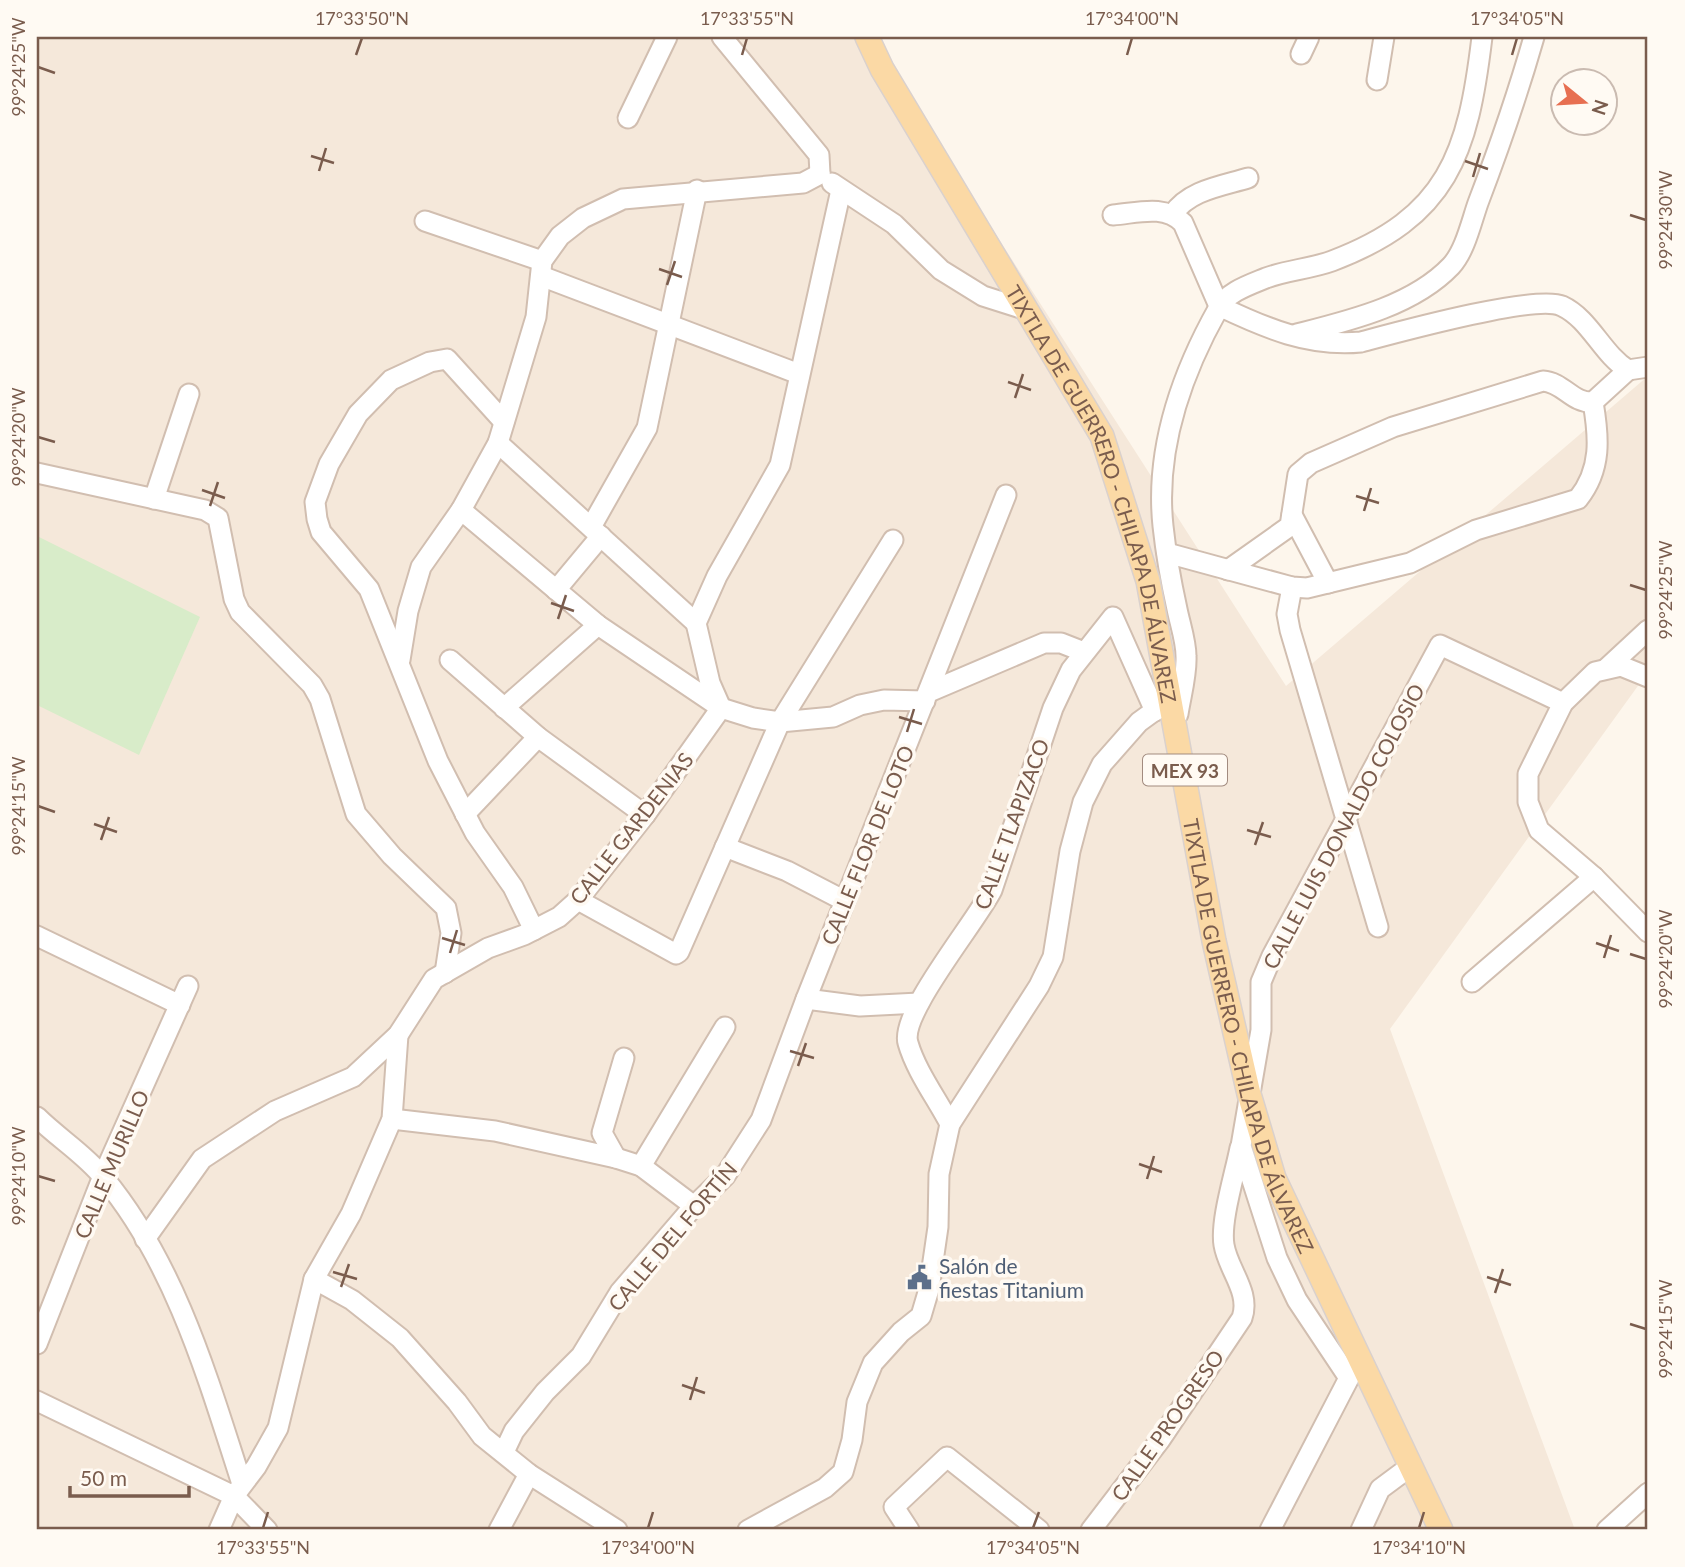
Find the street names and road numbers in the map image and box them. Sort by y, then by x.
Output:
street label: TIXTLA DE GUERRERO - CHILAPA DE ÁLVAREZ [1002,280,1183,705]
street label: CALLE LUIS DONALDO COLOSIO [1257,679,1429,973]
street label: CALLE TLAPIZACO [969,735,1053,913]
street label: CALLE FLOR DE LOTO [816,742,918,948]
street label: CALLE GARDENIAS [564,747,698,909]
road number: MEX 93 [1143,754,1227,786]
street label: TIXTLA DE GUERRERO - CHILAPA DE ÁLVAREZ [1179,816,1320,1257]
street label: CALLE MURILLO [68,1086,154,1242]
street label: CALLE DEL FORTÍN [602,1157,742,1315]
street label: CALLE PROGRESO [1106,1345,1228,1505]

